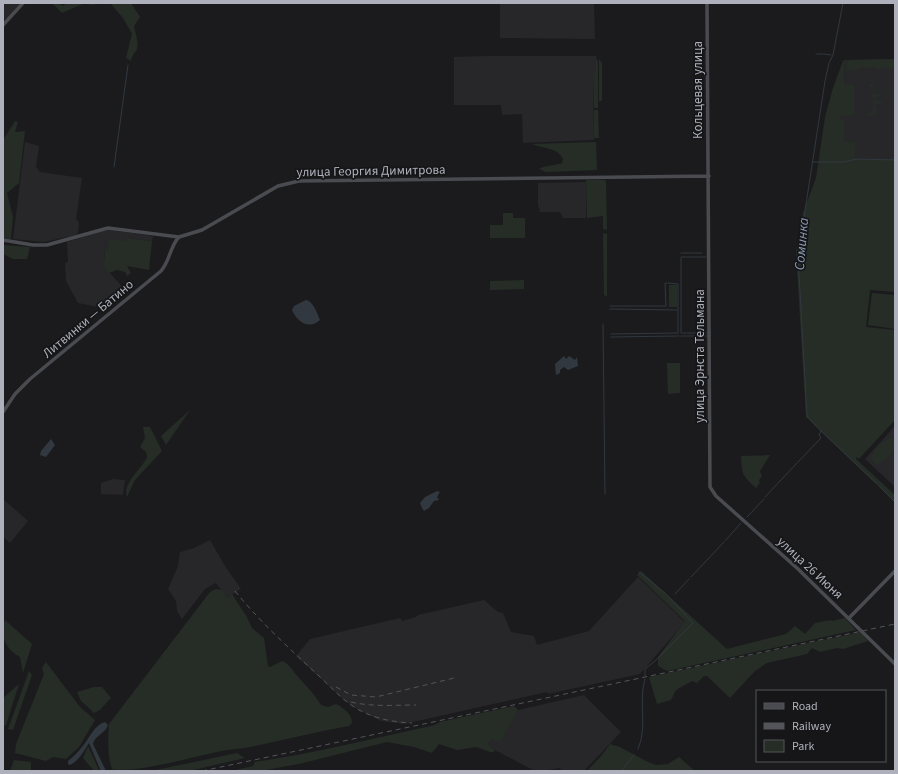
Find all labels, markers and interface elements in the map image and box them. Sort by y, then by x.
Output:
street label: Кольцевая улица [689,41,707,139]
street label: улица Георгия Димитрова [296,161,446,181]
water label: Соминка [790,216,814,271]
street label: Литвинки — Батино [39,276,137,362]
street label: улица Эрнста Тельмана [691,289,709,423]
street label: улица 26 Июня [773,533,847,603]
legend [756,690,886,762]
text: Road [792,698,818,715]
text: Railway [792,718,831,735]
text: Park [792,738,814,755]

